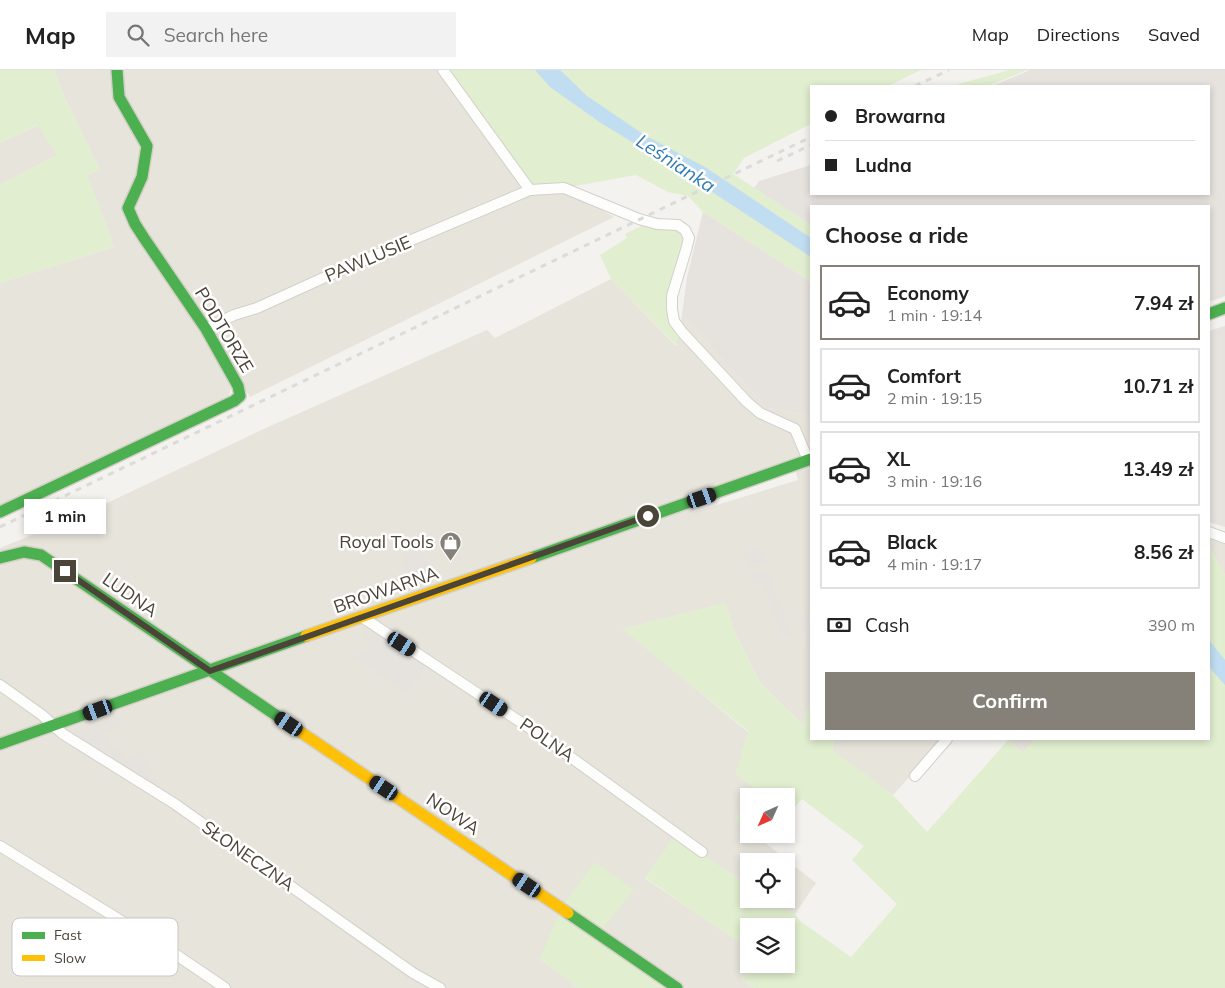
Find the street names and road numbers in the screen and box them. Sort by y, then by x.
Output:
street label: PAWLUSIE [321,230,414,287]
street label: PODTORZE [190,283,259,377]
street label: BROWARNA [330,561,441,618]
street label: LUDNA [98,567,163,622]
street label: POLNA [515,712,579,767]
street label: NOWA [422,787,484,840]
street label: SŁONECZNA [198,815,299,896]

